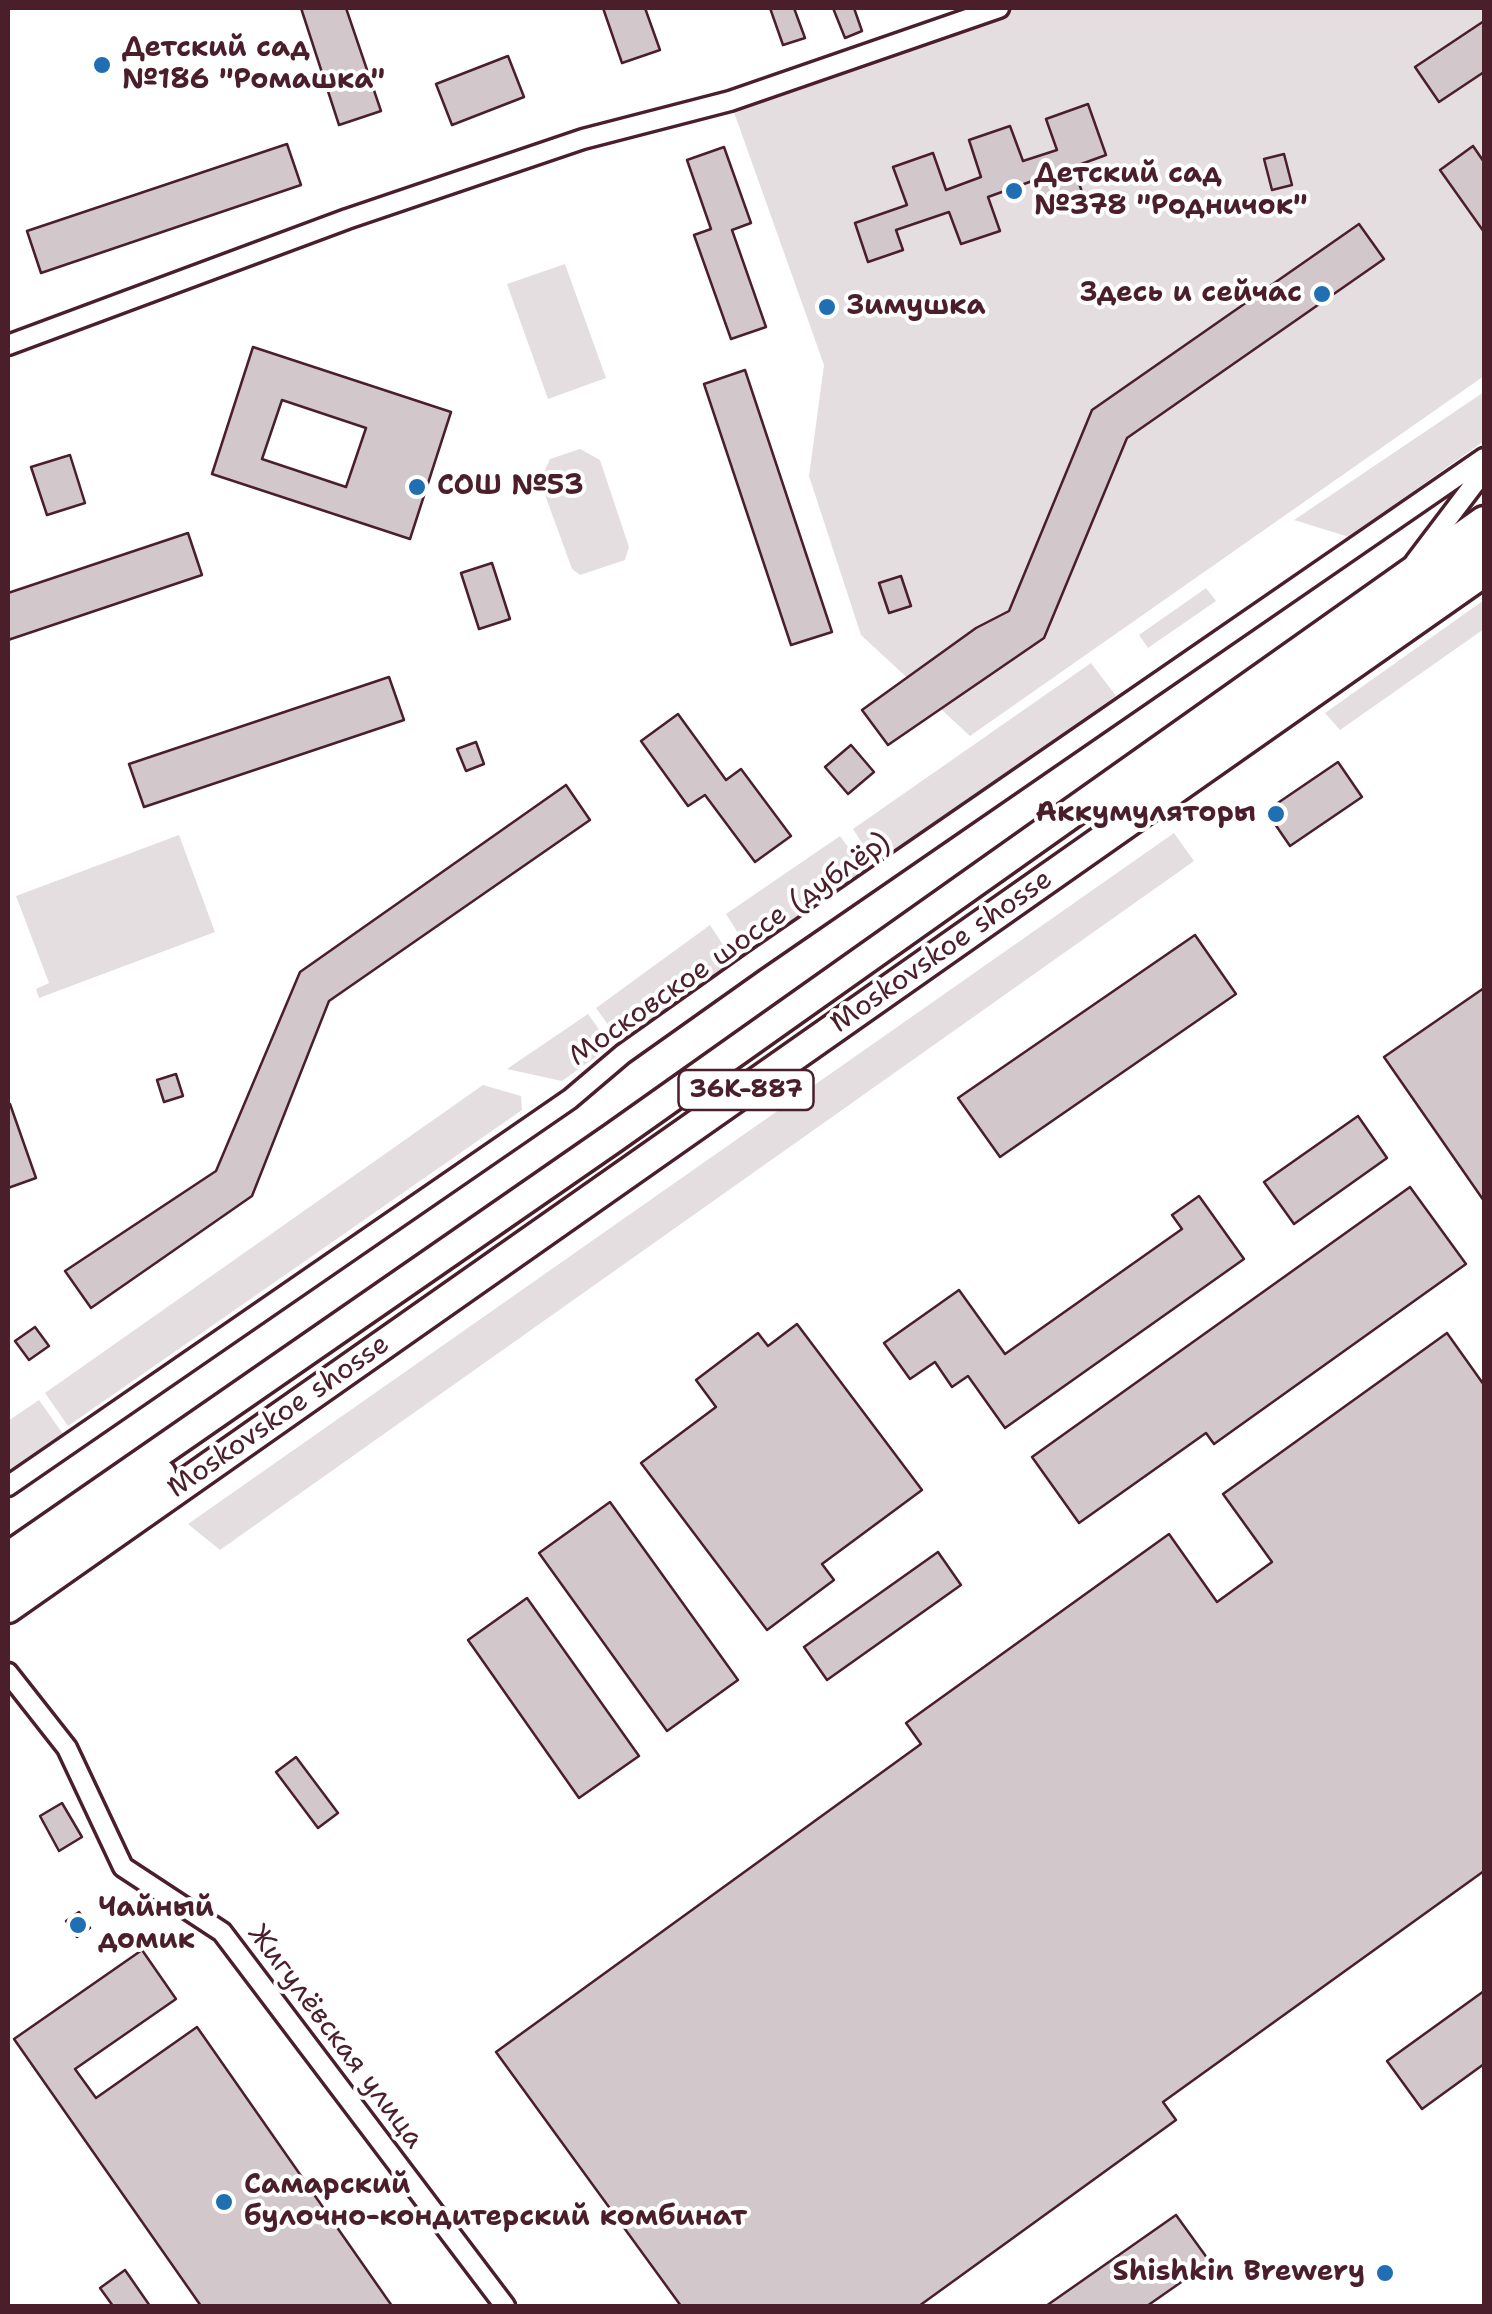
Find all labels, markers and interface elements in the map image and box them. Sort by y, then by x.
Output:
place label: Детский сад №186 "Ромашка" [122,32,385,98]
marker: Детский сад №186 "Ромашка" [91,54,113,76]
place label: Детский сад №378 "Родничок" [1034,158,1308,224]
marker: Детский сад №378 "Родничок" [1003,180,1025,202]
place label: Здесь и сейчас [1080,277,1302,311]
marker: Здесь и сейчас [1311,283,1333,305]
place label: Зимушка [847,290,986,324]
marker: Зимушка [816,296,838,318]
place label: СОШ №53 [437,470,584,504]
marker: СОШ №53 [406,476,428,498]
place label: Аккумуляторы [1035,797,1256,831]
marker: Аккумуляторы [1265,803,1287,825]
street label: Московское шоссе (дублёр) [563,826,897,1074]
street label: Moskovskoe shosse [825,863,1059,1041]
road number: 36К-887 [678,1070,814,1110]
street label: Moskovskoe shosse [162,1328,396,1506]
place label: Чайный домик [98,1892,214,1958]
marker: Чайный домик [67,1914,89,1936]
street label: Жигулёвская улица [240,1918,430,2156]
place label: Самарский булочно-кондитерский комбинат [244,2169,747,2235]
marker: Самарский булочно-кондитерский комбинат [213,2191,235,2213]
place label: Shishkin Brewery [1113,2256,1365,2290]
marker: Shishkin Brewery [1374,2262,1396,2284]

